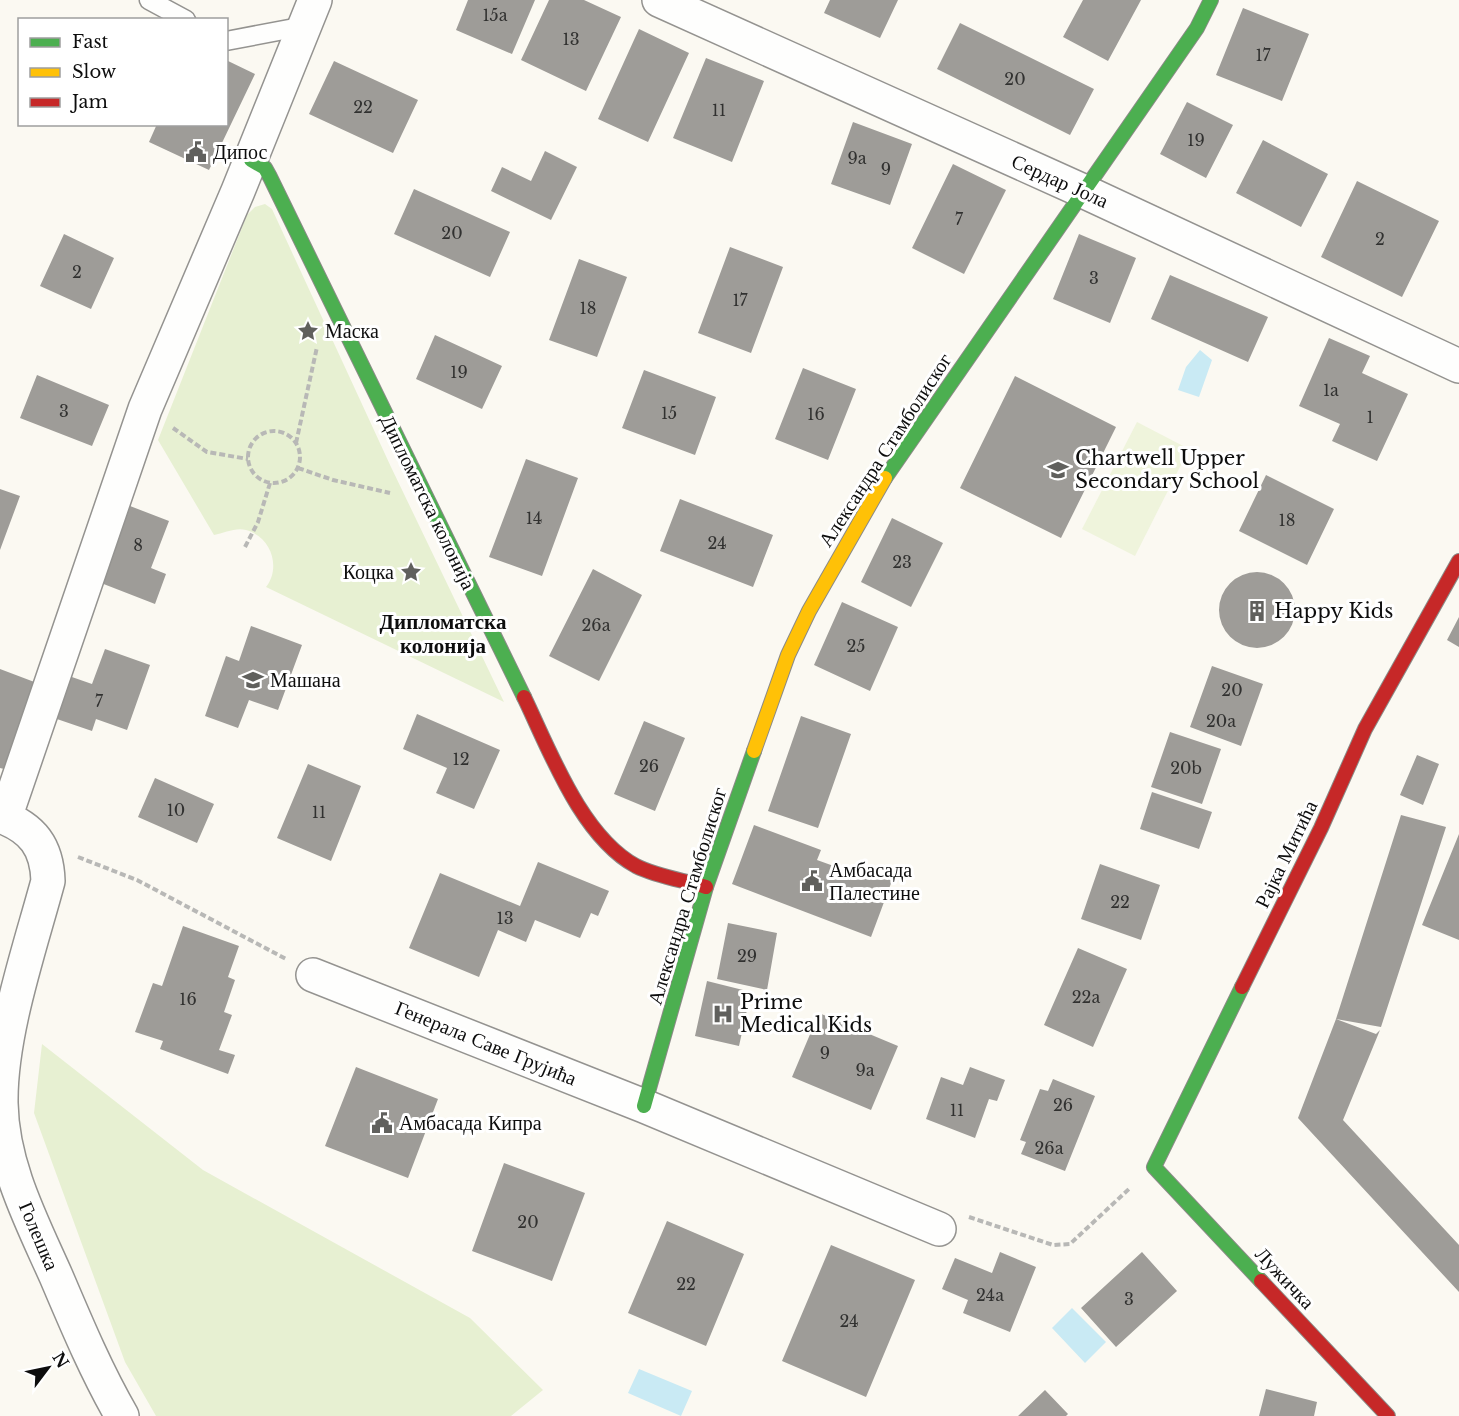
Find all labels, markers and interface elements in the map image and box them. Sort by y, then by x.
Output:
house number: 15a [482,5,508,25]
legend [18,18,228,126]
house number: 13 [563,29,580,49]
text: Fast [72,31,109,53]
house number: 17 [1255,45,1272,65]
text: Slow [72,61,117,83]
house number: 20 [1004,69,1026,89]
text: Jam [70,91,108,113]
house number: 22 [353,97,373,117]
house number: 11 [712,100,726,120]
house number: 19 [1187,130,1205,150]
public building icon: Дипос [184,140,208,164]
place label: Дипос [213,140,268,164]
house number: 9a [847,148,867,168]
street label: Сердар Јола [1008,149,1112,213]
house number: 9 [881,159,891,179]
house number: 7 [955,209,964,229]
house number: 20 [441,223,463,243]
house number: 2 [1375,229,1385,249]
house number: 2 [72,262,82,282]
house number: 3 [1089,268,1099,288]
house number: 17 [732,290,749,310]
house number: 18 [580,298,596,318]
place icon: Маска [296,319,320,343]
place label: Маска [325,319,379,343]
street label: Александра Стамболиског [813,349,957,551]
house number: 19 [450,362,468,382]
house number: 1a [1323,380,1339,400]
house number: 3 [59,401,69,421]
house number: 15 [661,403,677,423]
house number: 16 [807,404,825,424]
house number: 1 [1366,407,1374,427]
street label: Дипломатска колонија [375,411,481,594]
place label: Chartwell Upper Secondary School [1075,446,1259,493]
school or university icon: Chartwell Upper Secondary School [1046,458,1070,482]
house number: 14 [526,508,542,528]
house number: 18 [1279,510,1295,530]
house number: 24 [707,533,727,553]
house number: 8 [133,535,143,555]
house number: 23 [892,552,912,572]
place label: Коцка [343,560,394,584]
place icon: Коцка [399,560,423,584]
building icon: Happy Kids [1245,599,1269,623]
place label: Happy Kids [1274,599,1393,623]
district label: Дипломатска колонија [380,609,507,659]
house number: 26a [581,615,611,635]
house number: 25 [847,636,865,656]
school or university icon: Машана [241,668,265,692]
place label: Машана [270,668,341,692]
house number: 20 [1221,680,1243,700]
house number: 7 [95,691,104,711]
house number: 20a [1206,711,1236,731]
house number: 12 [453,749,470,769]
house number: 26 [639,756,659,776]
house number: 20b [1170,758,1202,778]
street label: Александра Стамболиског [642,784,732,1008]
street label: Рајка Митића [1250,796,1322,912]
house number: 10 [167,800,185,820]
house number: 11 [312,802,326,822]
place label: Амбасада Палестине [829,858,920,905]
public building icon: Амбасада Палестине [800,869,824,893]
house number: 22 [1110,892,1130,912]
house number: 13 [497,908,514,928]
house number: 29 [737,946,757,966]
house number: 22a [1072,987,1100,1007]
house number: 16 [179,989,197,1009]
place label: Prime Medical Kids [740,990,872,1037]
street label: Генерала Саве Грујића [392,996,580,1090]
hospital icon: Prime Medical Kids [711,1002,735,1026]
house number: 9 [820,1043,830,1063]
house number: 9a [855,1060,875,1080]
house number: 26 [1053,1095,1073,1115]
house number: 11 [950,1100,964,1120]
public building icon: Амбасада Кипра [370,1111,394,1135]
place label: Амбасада Кипра [399,1111,542,1135]
house number: 26a [1034,1138,1064,1158]
street label: Голешка [14,1198,64,1274]
house number: 20 [517,1212,539,1232]
street label: Лужичка [1250,1242,1320,1314]
house number: 22 [676,1274,696,1294]
house number: 24a [976,1285,1004,1305]
house number: 3 [1124,1289,1134,1309]
house number: 24 [839,1311,859,1331]
north arrow [18,1338,78,1398]
text: N [48,1348,73,1372]

